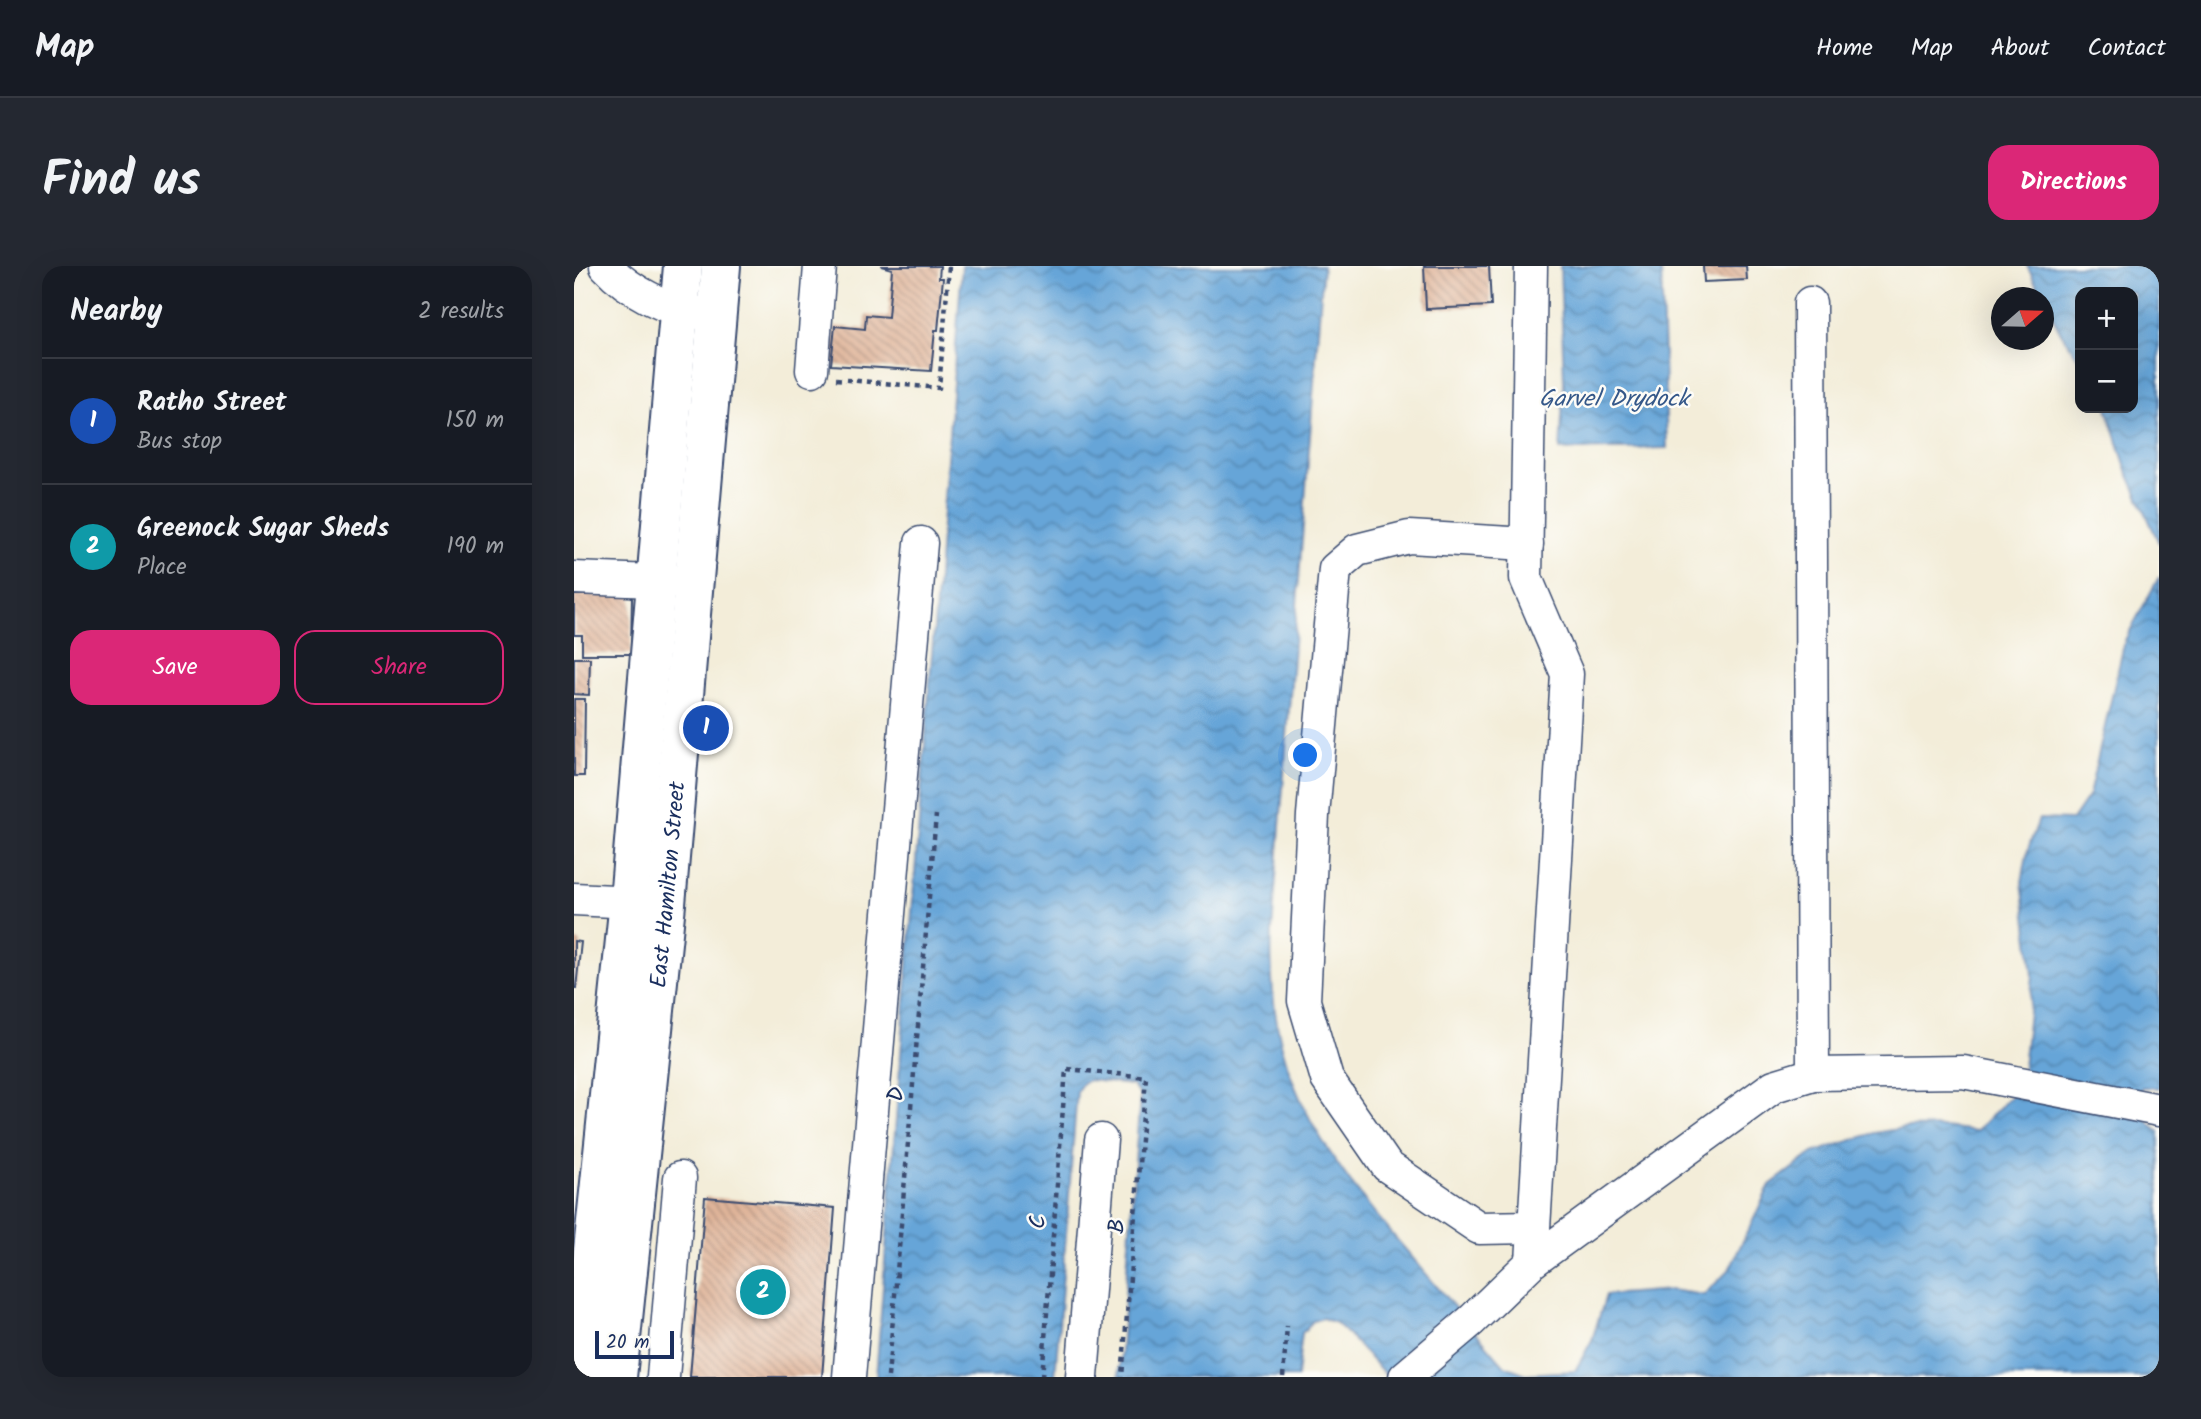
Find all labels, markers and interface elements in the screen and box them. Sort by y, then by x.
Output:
text: Map [35,22,95,75]
text: Home [1816,29,1873,68]
text: Map [1911,29,1953,68]
text: About [1991,29,2049,68]
text: Contact [2087,29,2166,68]
text: Find us [42,143,200,221]
button: Directions [1988,145,2159,220]
north arrow [1991,287,2054,350]
map controls [2075,287,2138,413]
button: + [2075,287,2138,350]
text: Nearby [70,288,162,336]
text: 2 results [418,294,504,330]
button: − [2075,350,2138,413]
water label: Garvel Drydock [1539,380,1693,419]
text: Ratho Street [137,382,287,424]
text: 1 [90,403,96,439]
text: 150 m [445,403,504,439]
text: Bus stop [137,424,222,460]
text: Greenock Sugar Sheds [137,508,389,550]
text: 2 [86,529,100,565]
text: 190 m [447,529,504,565]
text: Place [137,550,187,586]
button: Save [70,630,280,705]
button: Share [294,630,504,705]
pin: 1 [683,702,729,754]
your location [1288,738,1322,772]
street label: East Hamilton Street [641,779,697,990]
street label: D [878,1085,916,1103]
street label: C [1020,1214,1058,1231]
street label: B [1099,1217,1137,1235]
pin: 2 [740,1266,786,1318]
scale bar [595,1328,674,1360]
text: 20 m [606,1328,649,1358]

